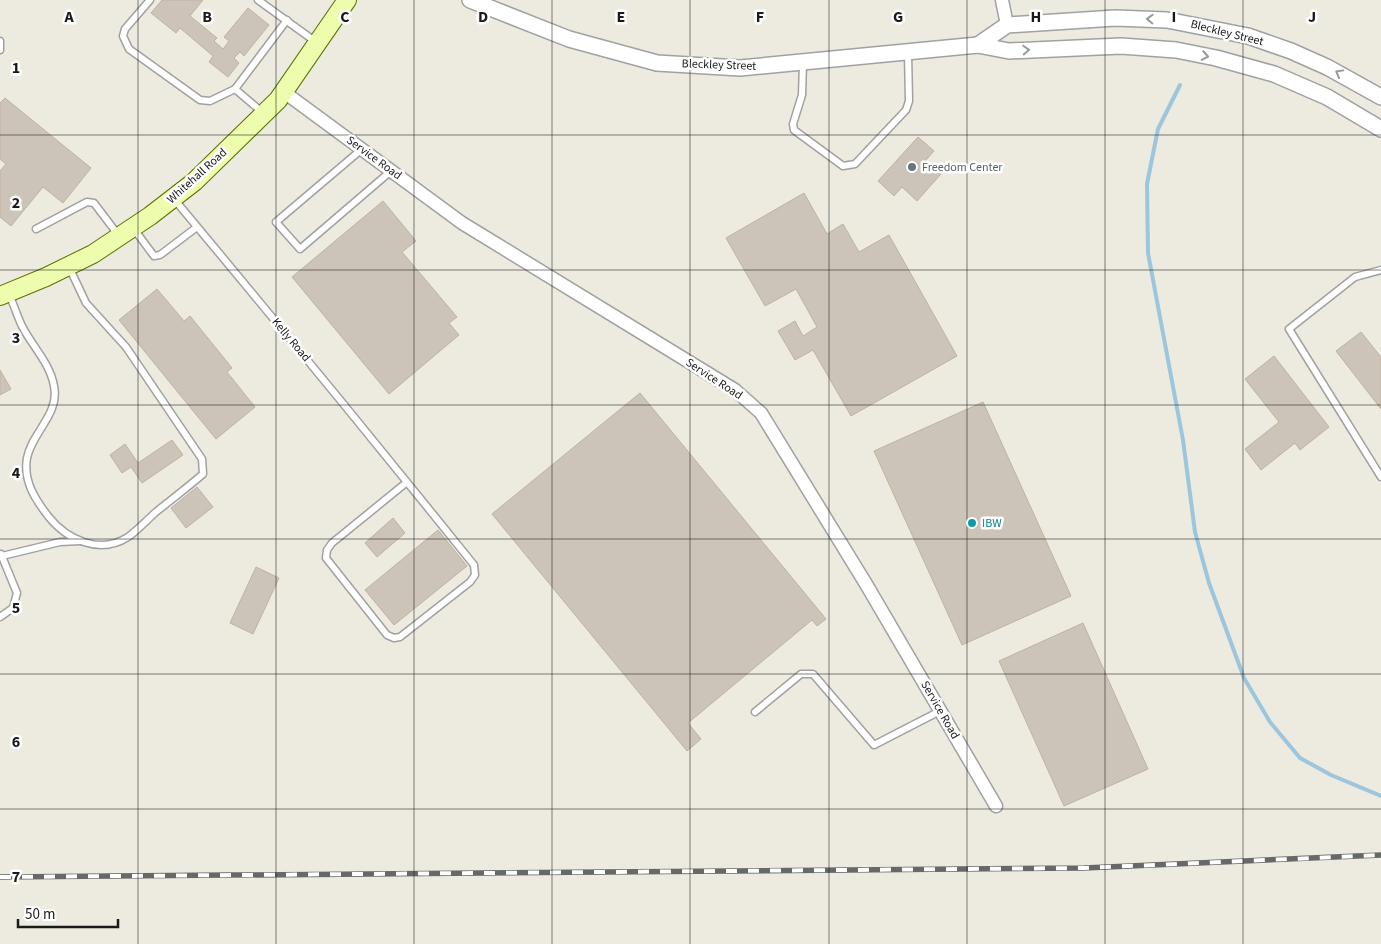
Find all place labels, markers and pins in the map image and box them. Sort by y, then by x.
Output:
place label: Freedom Center [922,159,1003,176]
marker: Freedom Center [906,161,918,173]
place label: IBW [982,515,1002,532]
marker: IBW [966,517,978,529]

